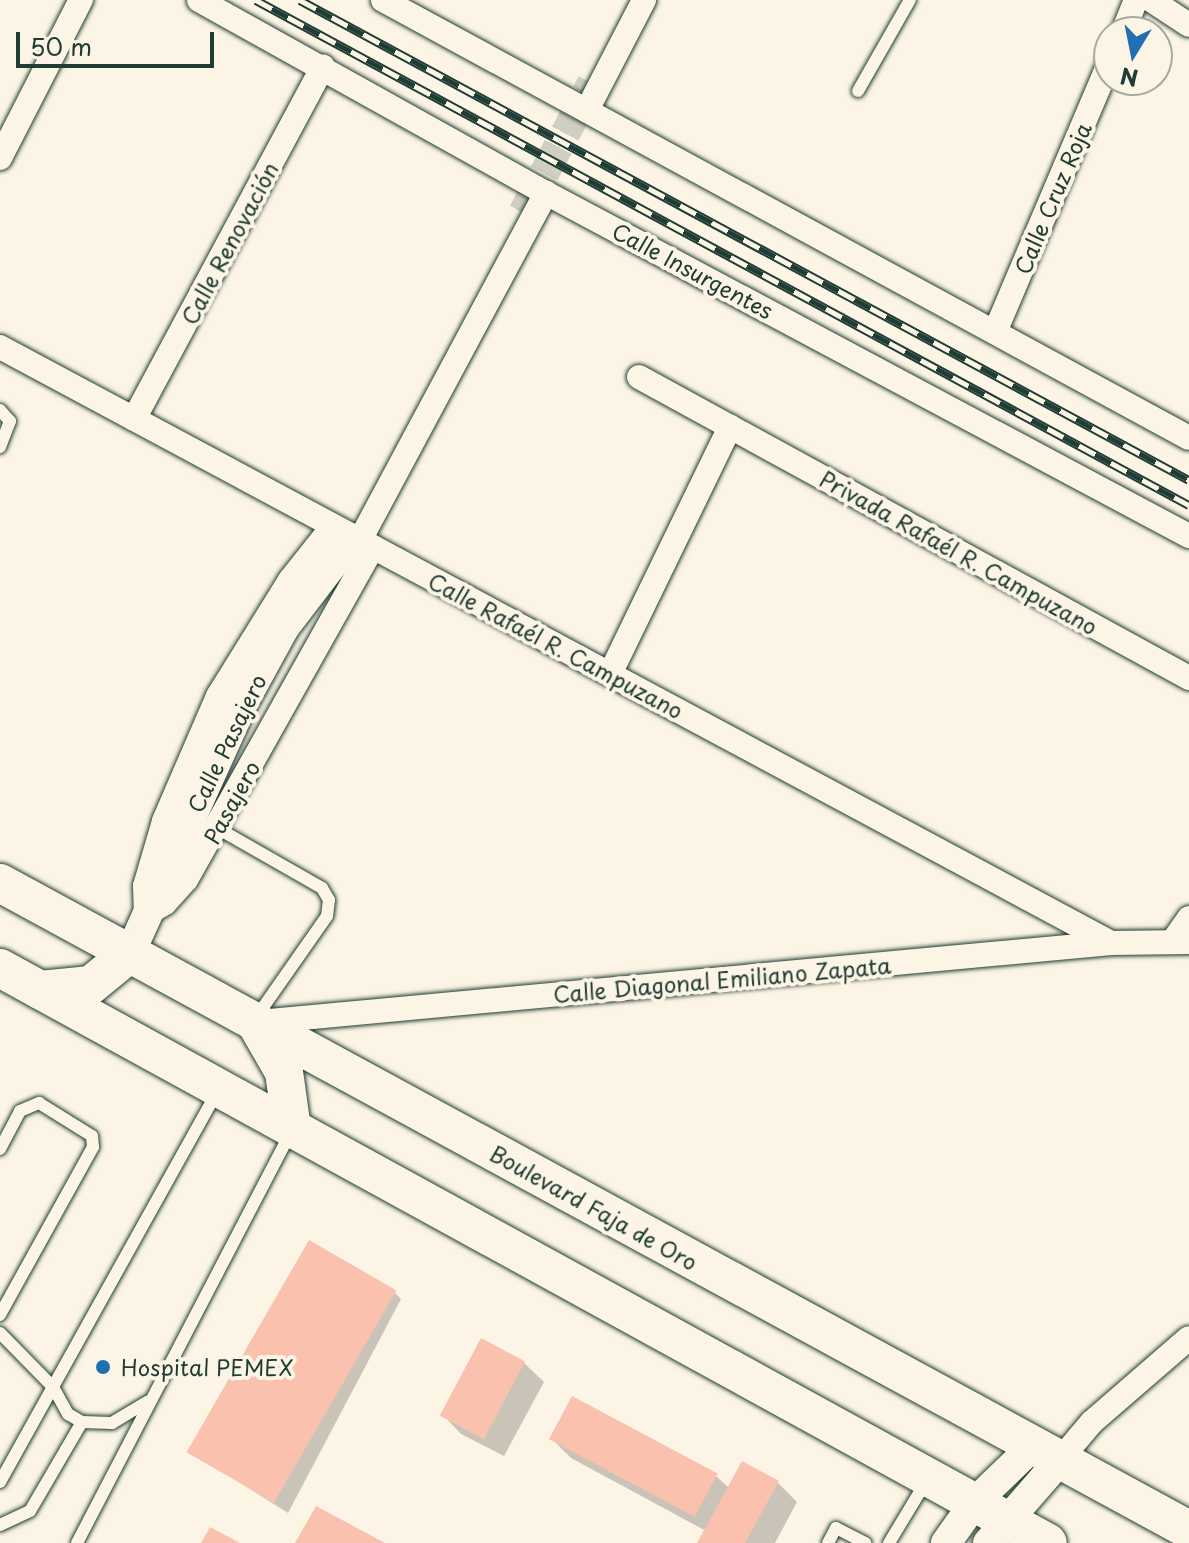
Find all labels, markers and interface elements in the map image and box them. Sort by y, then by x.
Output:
scale bar [20,16,218,66]
north arrow [1093,16,1173,96]
text: 50 m [30,28,92,64]
text: N [1118,60,1141,96]
street label: Calle Cruz Roja [1008,118,1096,278]
street label: Calle Renovación [175,157,283,329]
street label: Calle Insurgentes [607,216,779,324]
street label: Privada Rafaél R. Campuzano [815,464,1103,640]
street label: Calle Rafaél R. Campuzano [423,566,689,724]
street label: Calle Pasajero [181,669,271,817]
street label: Pasajero [197,756,265,848]
street label: Calle Diagonal Emiliano Zapata [552,951,892,1007]
street label: Boulevard Faja de Oro [485,1138,703,1276]
place label: Hospital PEMEX [121,1354,294,1380]
marker: Hospital PEMEX [92,1356,114,1378]

